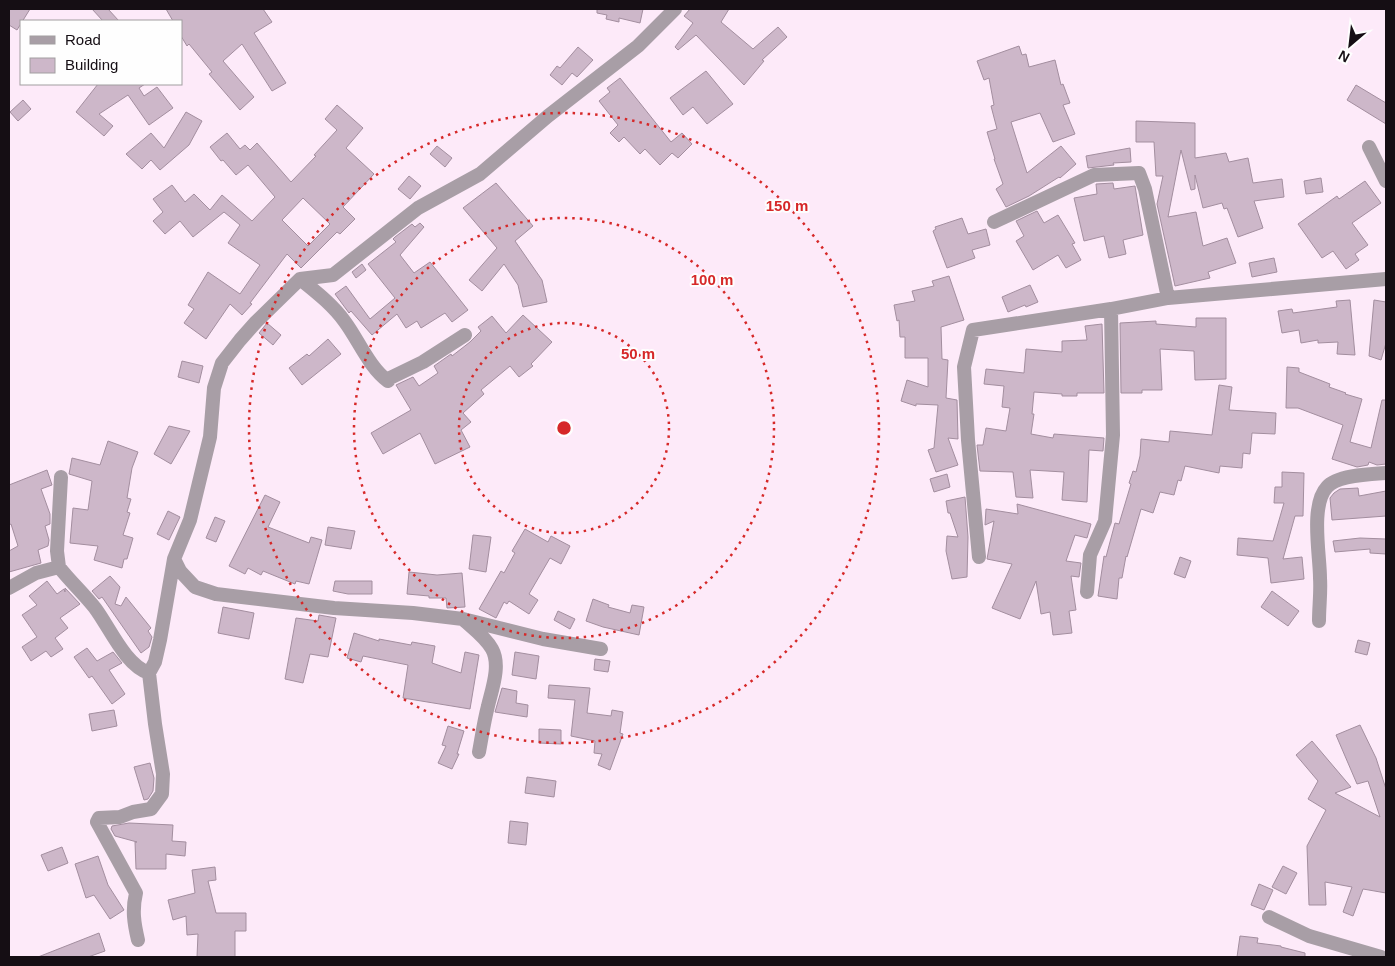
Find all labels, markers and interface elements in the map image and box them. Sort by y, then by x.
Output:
legend [20,20,182,85]
north arrow [1325,20,1375,70]
text: Road [65,31,101,48]
text: N [1336,47,1352,66]
text: Building [65,56,118,73]
text: 150 m [766,197,808,214]
text: 100 m [691,271,733,288]
text: 50 m [621,345,655,362]
centre of rings [555,419,573,437]

